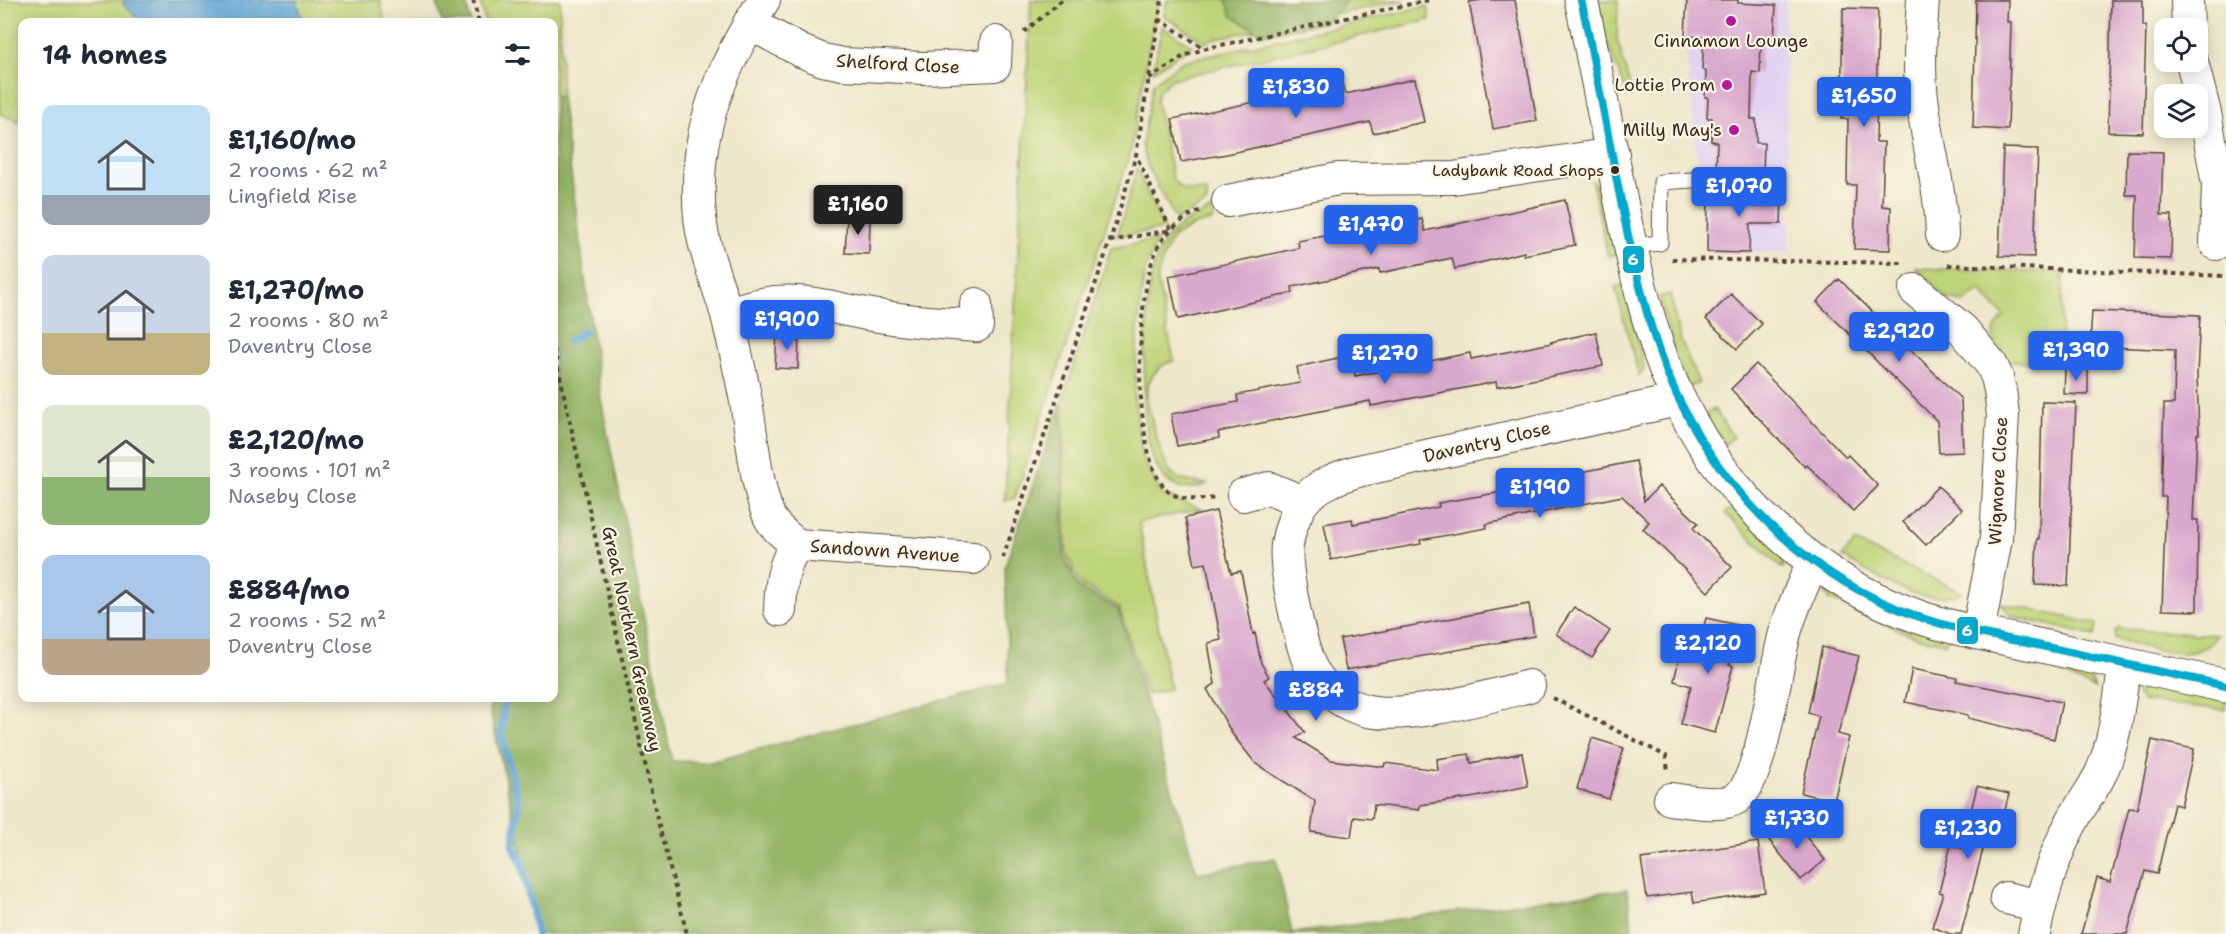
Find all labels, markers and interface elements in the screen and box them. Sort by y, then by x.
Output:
marker: Cinnamon Lounge [1724,14,1738,28]
map controls [2154,18,2208,138]
button: locate [2154,18,2208,72]
place label: Cinnamon Lounge [1653,29,1809,53]
text: 14 homes [42,37,168,72]
icon: filters [501,38,534,71]
street label: Shelford Close [835,49,961,79]
pin: £1,830 [1247,68,1345,119]
place label: Lottie Prom [1615,73,1715,97]
text: £1,830 [1262,74,1330,100]
pin: £1,650 [1815,77,1913,128]
marker: Lottie Prom [1720,78,1734,92]
text: £1,650 [1831,83,1897,109]
button: layers [2154,84,2208,138]
place label: Milly May's [1623,118,1722,142]
text: £1,160/mo [228,122,356,157]
marker: Milly May's [1727,123,1741,137]
icon: home [90,129,162,201]
text: 2 rooms · 62 m² [228,157,388,183]
place label: Ladybank Road Shops [1432,160,1604,181]
marker: Ladybank Road Shops [1609,164,1621,176]
pin: £1,070 [1690,167,1788,218]
text: £1,070 [1705,173,1773,199]
text: Lingfield Rise [228,183,357,209]
pin: £1,160 [809,185,907,236]
text: £1,160 [828,191,888,217]
pin: £1,470 [1322,205,1420,256]
text: £1,470 [1338,211,1404,237]
line badge: 6 [1622,245,1645,274]
text: 6 [1627,249,1639,270]
text: £1,270/mo [228,272,364,307]
icon: home [90,279,162,351]
pin: £1,900 [738,300,836,351]
text: £1,900 [754,306,820,332]
text: 2 rooms · 80 m² [228,307,389,333]
pin: £2,920 [1850,312,1948,363]
text: £2,920 [1863,318,1935,344]
pin: £1,390 [2027,331,2125,382]
text: Daventry Close [228,333,373,359]
pin: £1,270 [1336,334,1434,385]
text: £1,390 [2042,337,2110,363]
text: £1,270 [1352,340,1418,366]
street label: Daventry Close [1421,416,1553,468]
street label: Wigmore Close [1983,416,2013,546]
text: £2,120/mo [228,422,365,457]
icon: home [90,429,162,501]
text: 3 rooms · 101 m² [228,457,391,483]
pin: £1,190 [1491,468,1589,519]
text: £1,190 [1510,474,1570,500]
text: Naseby Close [228,483,357,509]
street label: Great Northern Greenway [596,524,668,754]
street label: Sandown Avenue [809,534,961,568]
text: £884/mo [228,572,350,607]
icon: home [90,579,162,651]
text: 2 rooms · 52 m² [228,607,386,633]
line badge: 6 [1956,616,1979,645]
text: 6 [1961,620,1973,641]
pin: £2,120 [1659,624,1757,675]
text: £2,120 [1675,630,1741,656]
text: Daventry Close [228,633,373,659]
pin: £884 [1280,671,1352,722]
text: £884 [1288,677,1344,703]
pin: £1,730 [1748,799,1846,850]
text: £1,730 [1764,805,1830,831]
pin: £1,230 [1919,809,2017,860]
text: £1,230 [1934,815,2002,841]

